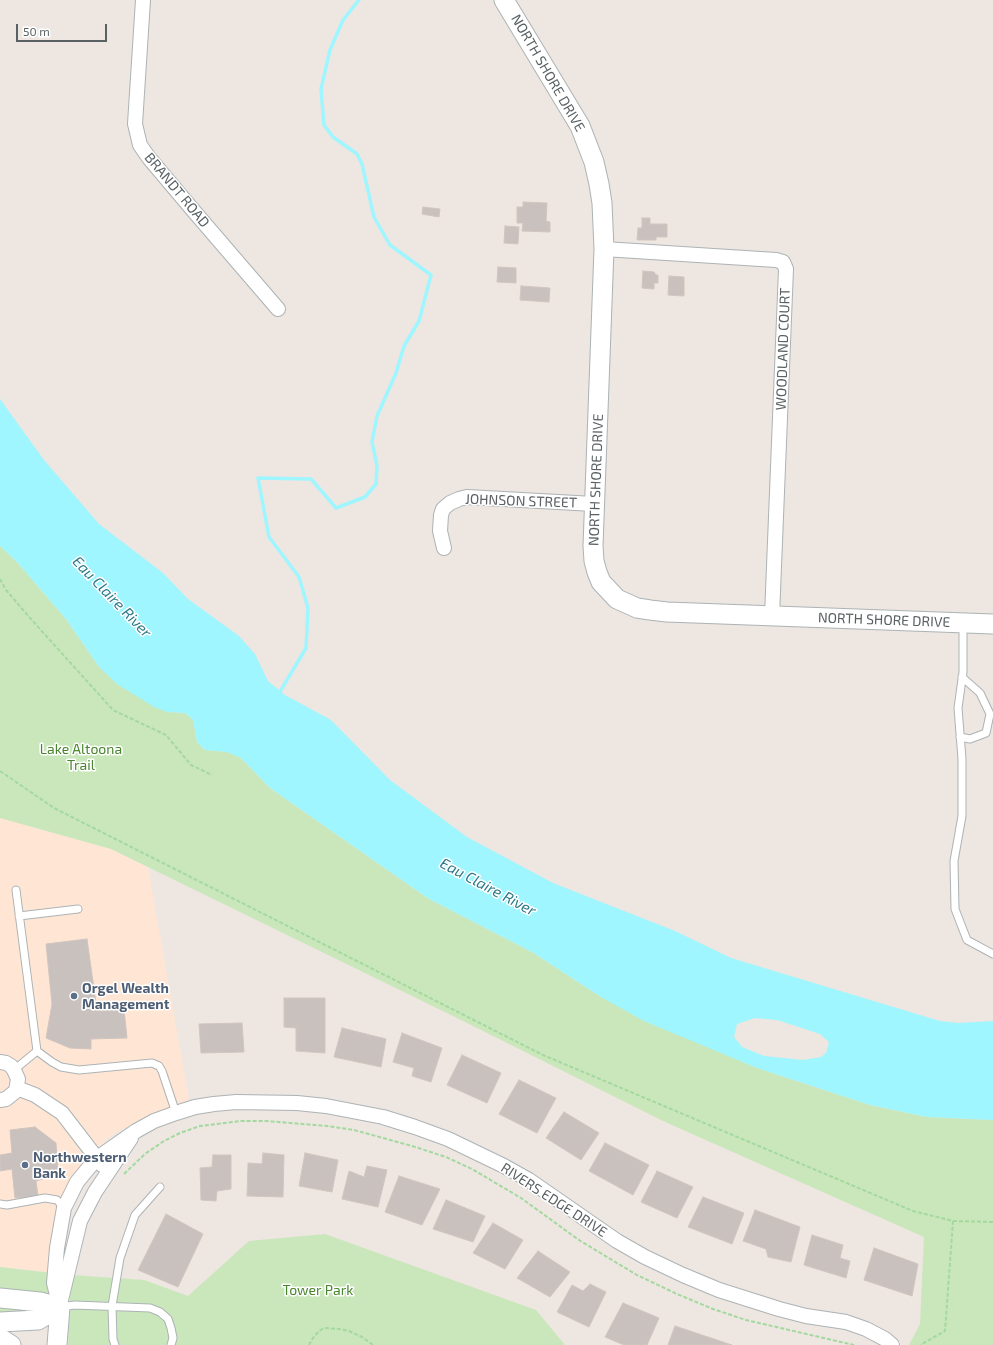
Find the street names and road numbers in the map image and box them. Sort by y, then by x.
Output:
street label: NORTH SHORE DRIVE [508,11,588,135]
street label: BRANDT ROAD [141,149,213,231]
street label: WOODLAND COURT [772,287,794,411]
street label: NORTH SHORE DRIVE [585,414,607,546]
street label: JOHNSON STREET [465,491,577,511]
street label: NORTH SHORE DRIVE [818,609,950,631]
street label: RIVERS EDGE DRIVE [498,1159,610,1241]

